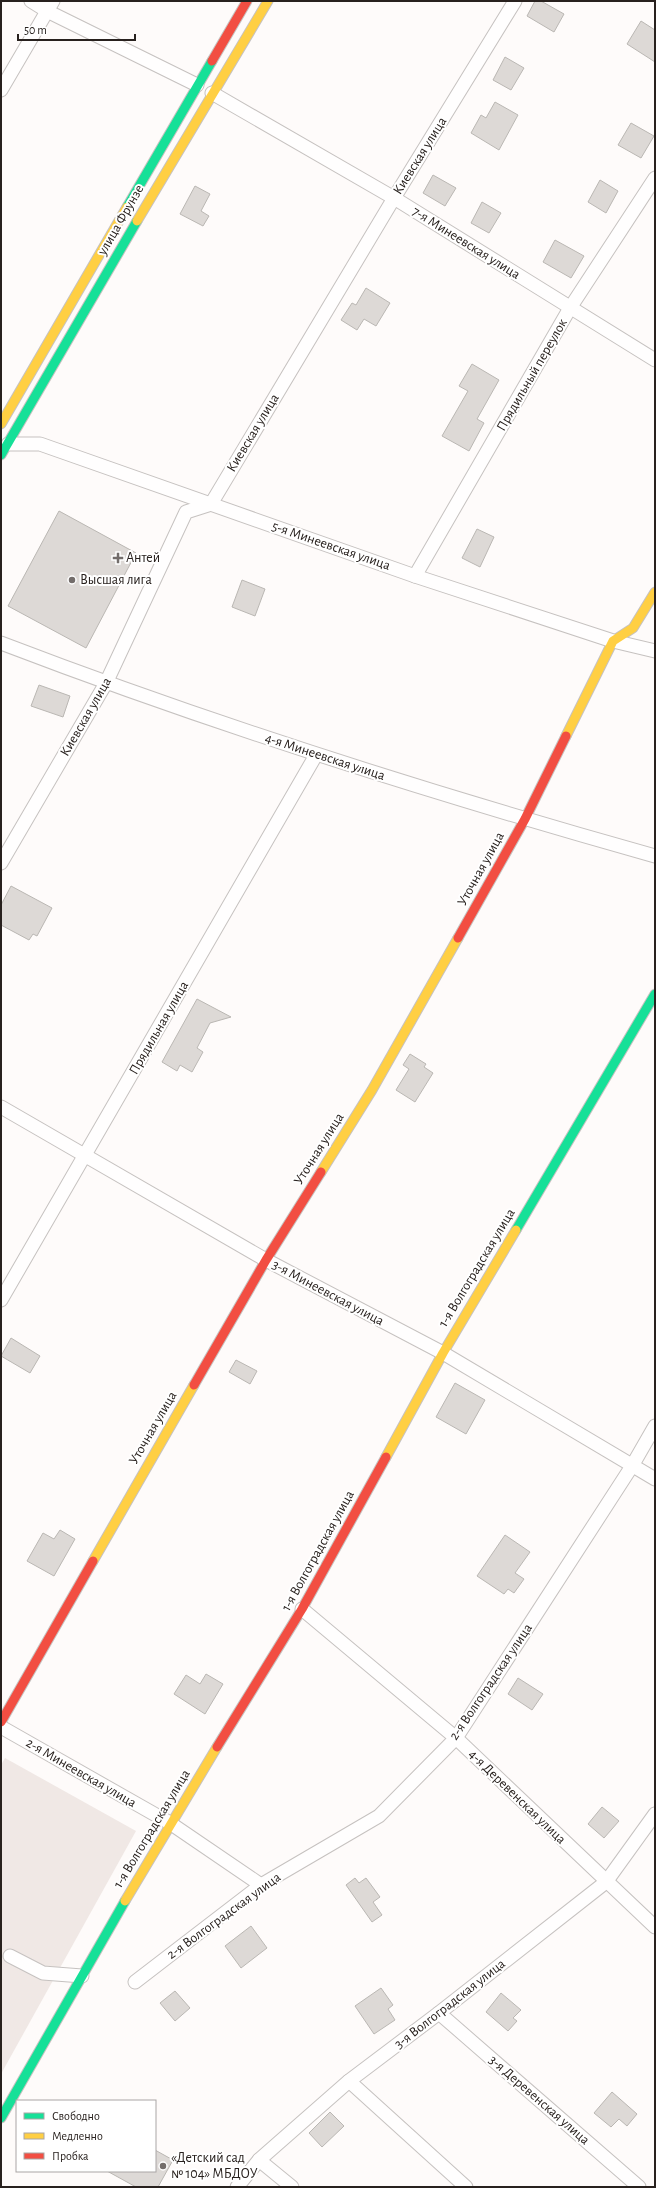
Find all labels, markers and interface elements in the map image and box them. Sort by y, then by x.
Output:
scale bar [18,16,135,42]
text: 50 m [24,24,47,36]
street label: Киевская улица [391,114,450,197]
street label: улица Фрунзе [95,183,147,258]
street label: 7-я Минеевская улица [410,204,523,282]
street label: Прядильный переулок [494,316,570,434]
street label: Киевская улица [224,391,282,475]
street label: 5-я Минеевская улица [270,519,393,573]
place label: Антей [126,551,160,565]
marker: Антей [113,553,123,563]
place label: Высшая лига [80,573,152,587]
marker: Высшая лига [67,575,77,585]
street label: Киевская улица [58,675,114,759]
street label: 4-я Минеевская улица [263,731,387,783]
street label: Уточная улица [455,829,507,908]
street label: Прядильная улица [127,979,192,1077]
street label: Уточная улица [291,1110,347,1187]
street label: 1-я Волгоградская улица [436,1206,518,1330]
street label: 3-я Минеевская улица [270,1258,387,1329]
street label: Уточная улица [127,1389,180,1467]
street label: 1-я Волгоградская улица [279,1488,357,1614]
street label: 2-я Волгоградская улица [447,1621,535,1743]
street label: 2-я Минеевская улица [23,1736,139,1811]
street label: 4-я Деревенская улица [466,1747,569,1847]
street label: 1-я Волгоградская улица [111,1767,193,1891]
street label: 2-я Волгоградская улица [165,1870,284,1962]
street label: 3-я Волгоградская улица [392,1956,508,2051]
street label: 3-я Деревенская улица [486,2053,592,2148]
legend [16,2100,156,2172]
text: Свободно [52,2110,100,2122]
text: Медленно [52,2130,103,2142]
text: Пробка [52,2150,89,2162]
place label: «Детский сад № 104» МБДОУ [171,2151,258,2181]
marker: «Детский сад № 104» МБДОУ [158,2161,168,2171]

